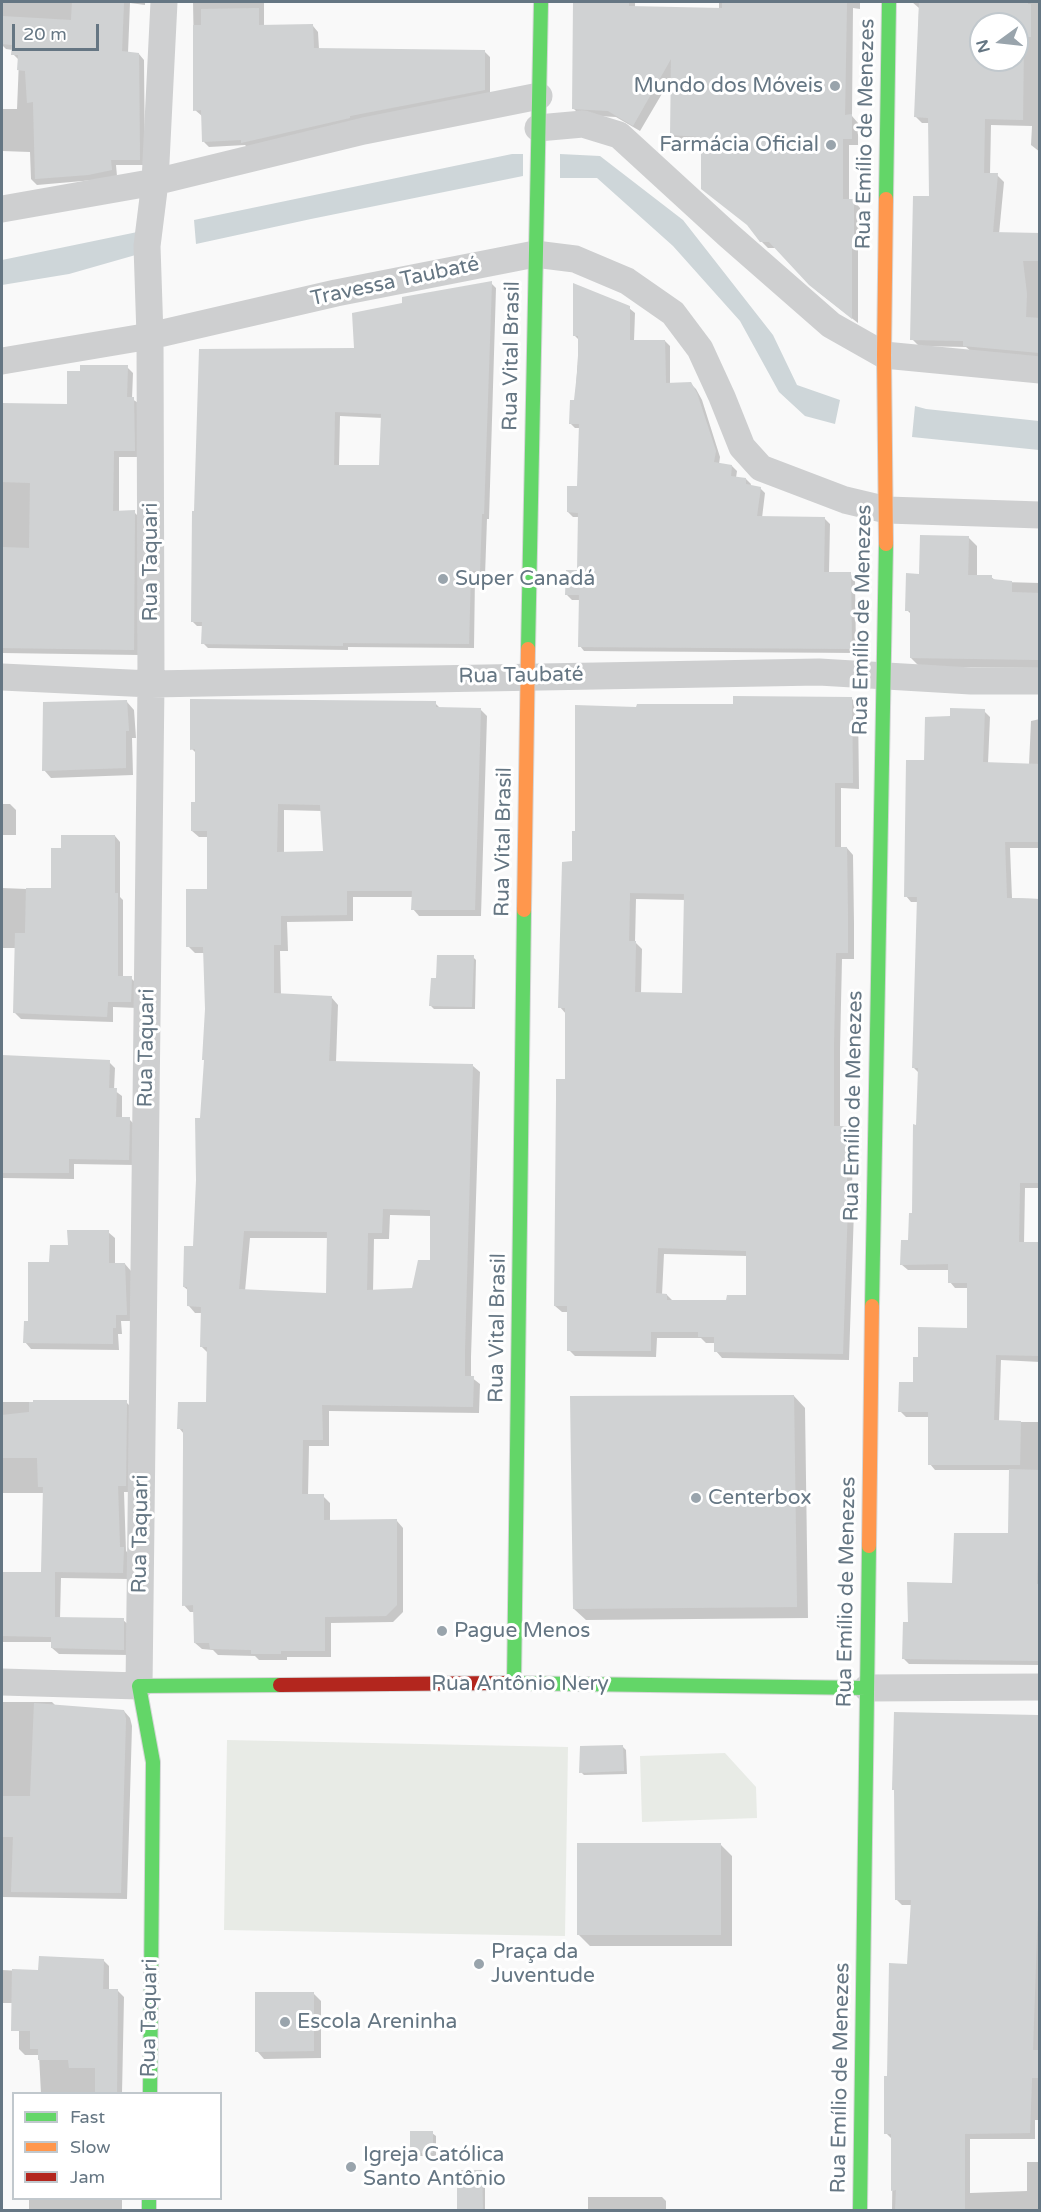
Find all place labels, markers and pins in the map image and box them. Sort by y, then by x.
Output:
place label: Mundo dos Móveis [634,73,823,99]
marker: Mundo dos Móveis [828,79,842,93]
place label: Farmácia Oficial [659,132,819,158]
marker: Farmácia Oficial [824,138,838,152]
place label: Super Canadá [455,566,595,592]
marker: Super Canadá [436,572,450,586]
place label: Centerbox [708,1485,812,1511]
marker: Centerbox [689,1491,703,1505]
place label: Pague Menos [454,1618,590,1644]
marker: Pague Menos [435,1624,449,1638]
place label: Praça da Juventude [491,1939,595,1989]
marker: Praça da Juventude [472,1957,486,1971]
place label: Escola Areninha [297,2009,457,2035]
marker: Escola Areninha [278,2015,292,2029]
place label: Igreja Católica Santo Antônio [363,2142,506,2192]
marker: Igreja Católica Santo Antônio [344,2160,358,2174]

